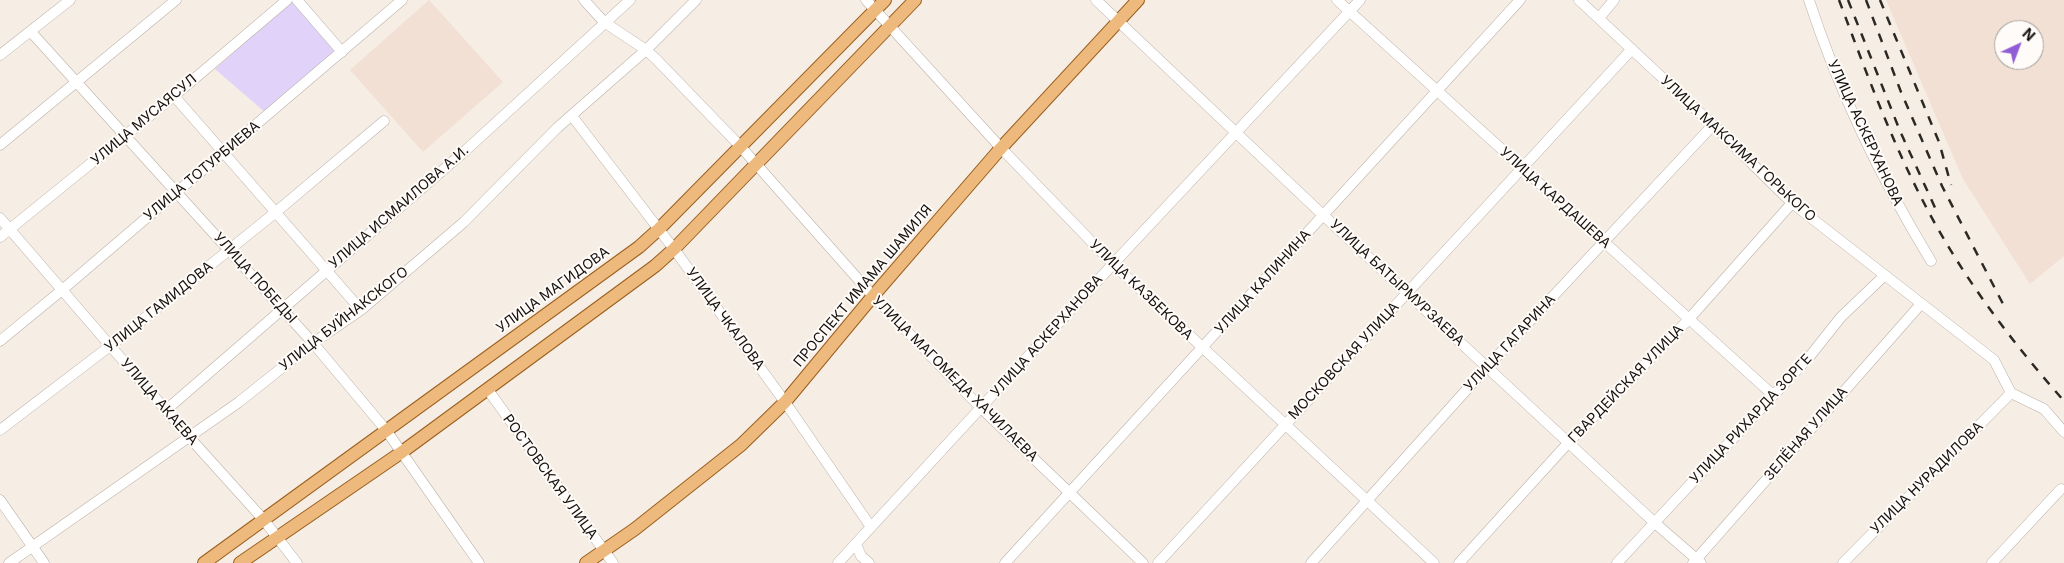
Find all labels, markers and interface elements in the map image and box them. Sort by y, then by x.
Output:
north arrow [1994,20,2044,70]
text: N [2019,25,2039,44]
street label: УЛИЦА АСКЕРХАНОВА [1824,57,1906,209]
street label: УЛИЦА МУСАЯСУЛ [88,71,200,169]
street label: УЛИЦА МАКСИМА ГОРЬКОГО [1657,73,1819,225]
street label: УЛИЦА ТОТУРБИЕВА [141,118,263,224]
street label: УЛИЦА ИСМАИЛОВА А.И. [326,142,472,272]
street label: УЛИЦА КАРДАШЕВА [1496,144,1614,252]
street label: ПРОСПЕКТ ИМАМА ШАМИЛЯ [790,202,936,370]
street label: УЛИЦА БАТЫРМУРЗАЕВА [1326,216,1468,350]
street label: УЛИЦА КАЛИНИНА [1212,226,1314,338]
street label: УЛИЦА ПОБЕДЫ [210,229,300,327]
street label: УЛИЦА КАЗБЕКОВА [1086,236,1196,344]
street label: УЛИЦА МАГИДОВА [493,243,613,337]
street label: УЛИЦА ГАМИДОВА [102,258,216,356]
street label: УЛИЦА БУЙНАКСКОГО [276,263,412,375]
street label: УЛИЦА ЧКАЛОВА [682,265,768,373]
street label: УЛИЦА АСКЕРХАНОВА [988,271,1106,401]
street label: УЛИЦА ГАГАРИНА [1461,291,1559,395]
street label: УЛИЦА МАГОМЕДА ХАЧИЛАЕВА [869,293,1041,465]
street label: МОСКОВСКАЯ УЛИЦА [1285,299,1403,423]
street label: ГВАРДЕЙСКАЯ УЛИЦА [1565,321,1687,447]
street label: УЛИЦА РИХАРДА ЗОРГЕ [1687,351,1815,487]
street label: УЛИЦА АКАЕВА [117,355,201,449]
street label: ЗЕЛЁНАЯ УЛИЦА [1761,384,1851,484]
street label: РОСТОВСКАЯ УЛИЦА [499,411,601,543]
street label: УЛИЦА НУРАДИЛОВА [1867,418,1987,538]

